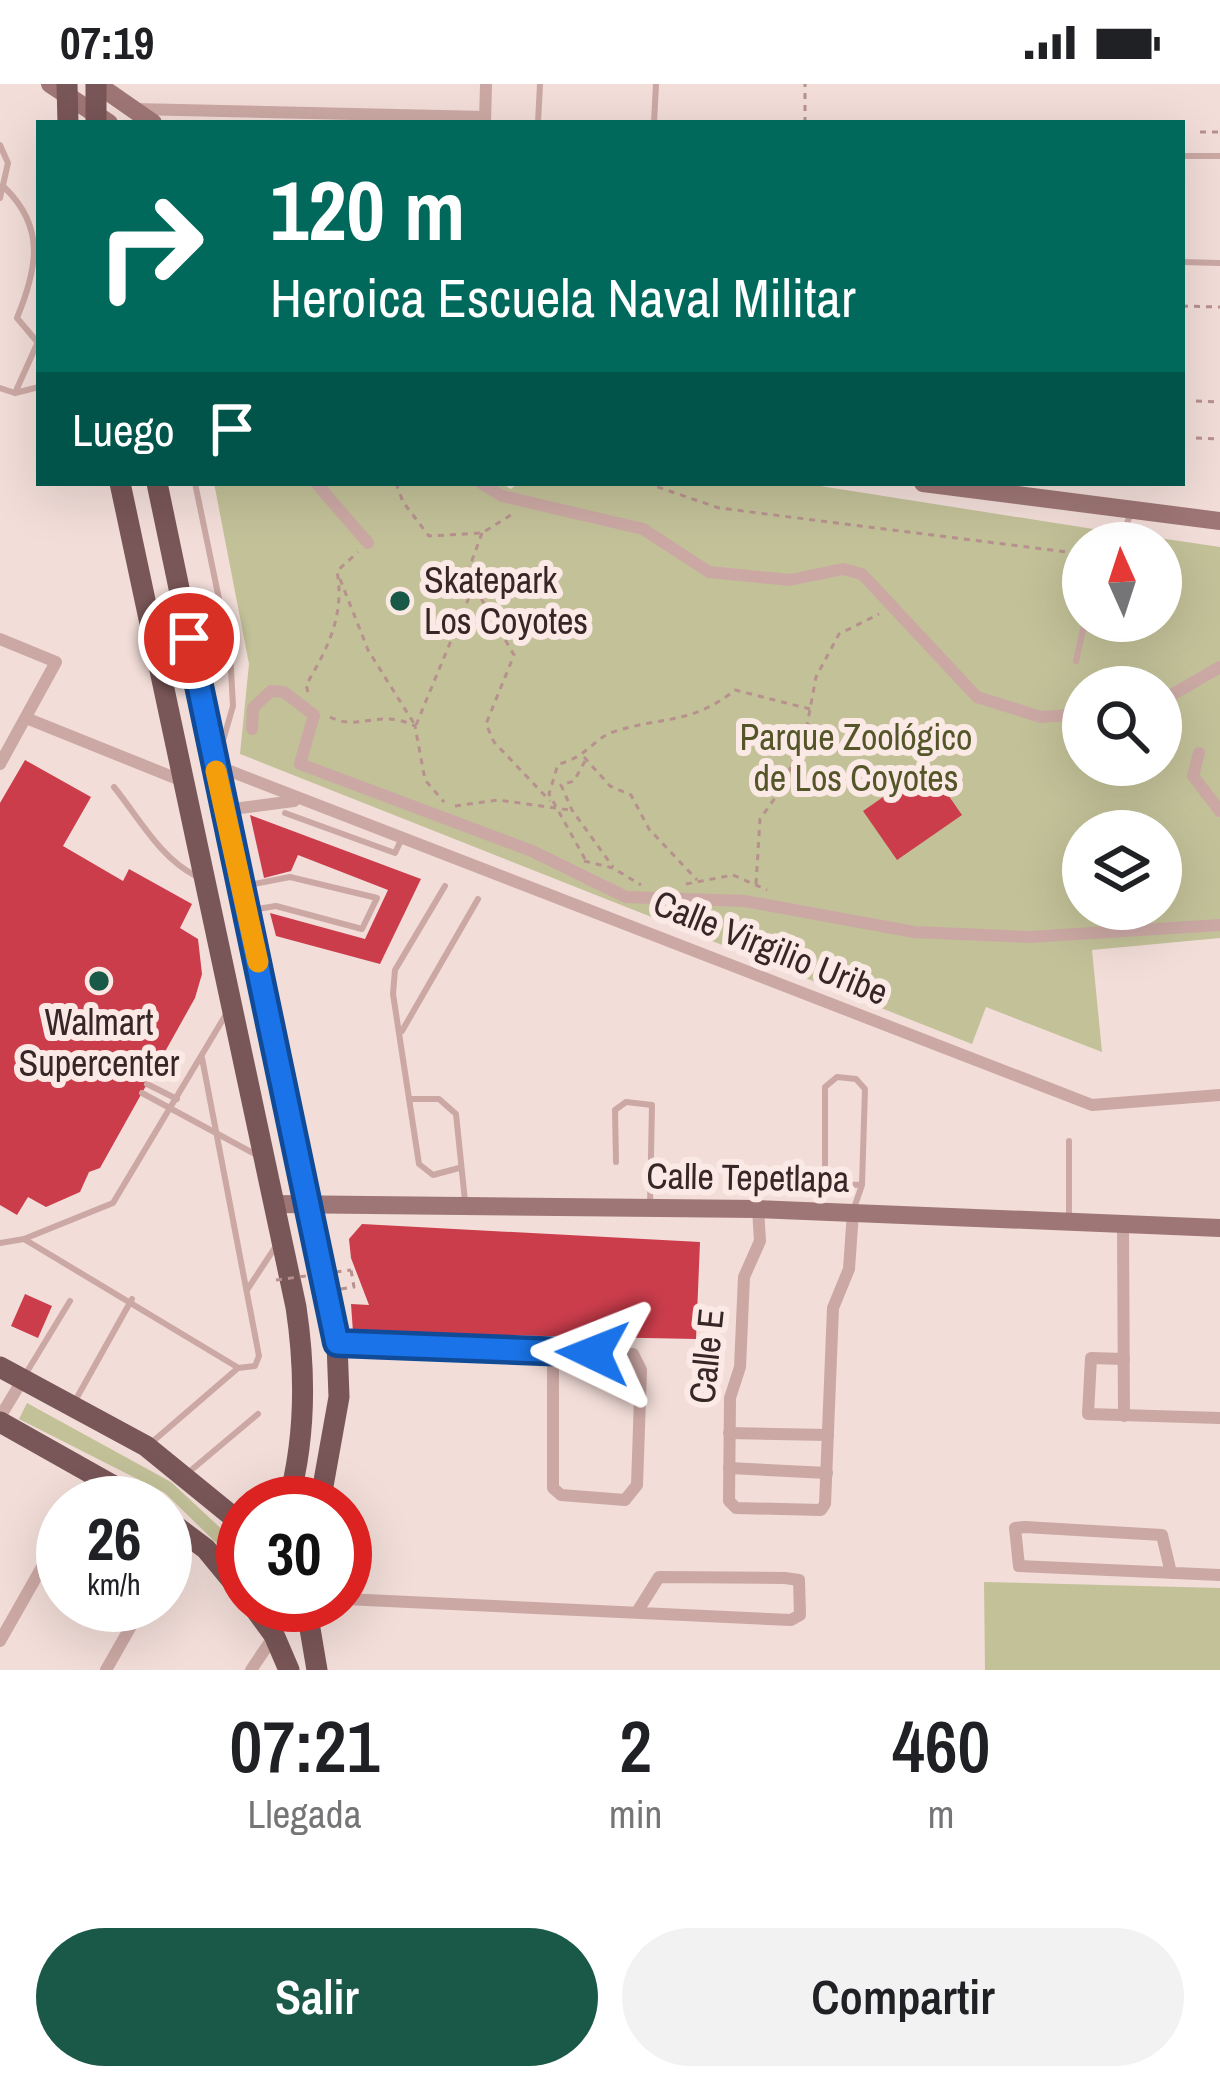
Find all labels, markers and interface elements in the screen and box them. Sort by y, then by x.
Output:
text: 07:19 [60,12,154,73]
text: 120 m [270,153,465,266]
icon: right [72,168,228,324]
text: Heroica Escuela Naval Militar [270,261,856,334]
icon: arrive [199,396,265,462]
text: Luego [72,399,175,460]
north arrow [1062,522,1182,642]
map controls [1062,522,1182,930]
place label: Skatepark Los Coyotes [424,556,588,645]
pin [138,587,240,689]
marker: Skatepark Los Coyotes [387,588,413,614]
icon: arrive [156,605,222,671]
button: search [1062,666,1182,786]
park label: Parque Zoológico de Los Coyotes [739,713,973,802]
button: layers [1062,810,1182,930]
street label: Calle Virgilio Uribe [647,878,895,1016]
marker: Walmart Supercenter [86,968,112,994]
place label: Walmart Supercenter [19,998,180,1087]
street label: Calle Tepetlapa [646,1151,850,1203]
position arrow [530,1290,656,1416]
street label: Calle E [677,1306,735,1406]
speed limit sign: 30 [216,1476,372,1632]
text: 26 [87,1498,141,1579]
text: km/h [87,1564,141,1604]
text: 07:21 [230,1697,379,1794]
text: 2 [619,1697,652,1794]
text: 460 [892,1697,990,1794]
text: Llegada [248,1788,361,1840]
text: min [609,1788,662,1840]
text: m [928,1788,954,1840]
button: Salir [36,1928,598,2066]
button: Compartir [622,1928,1184,2066]

